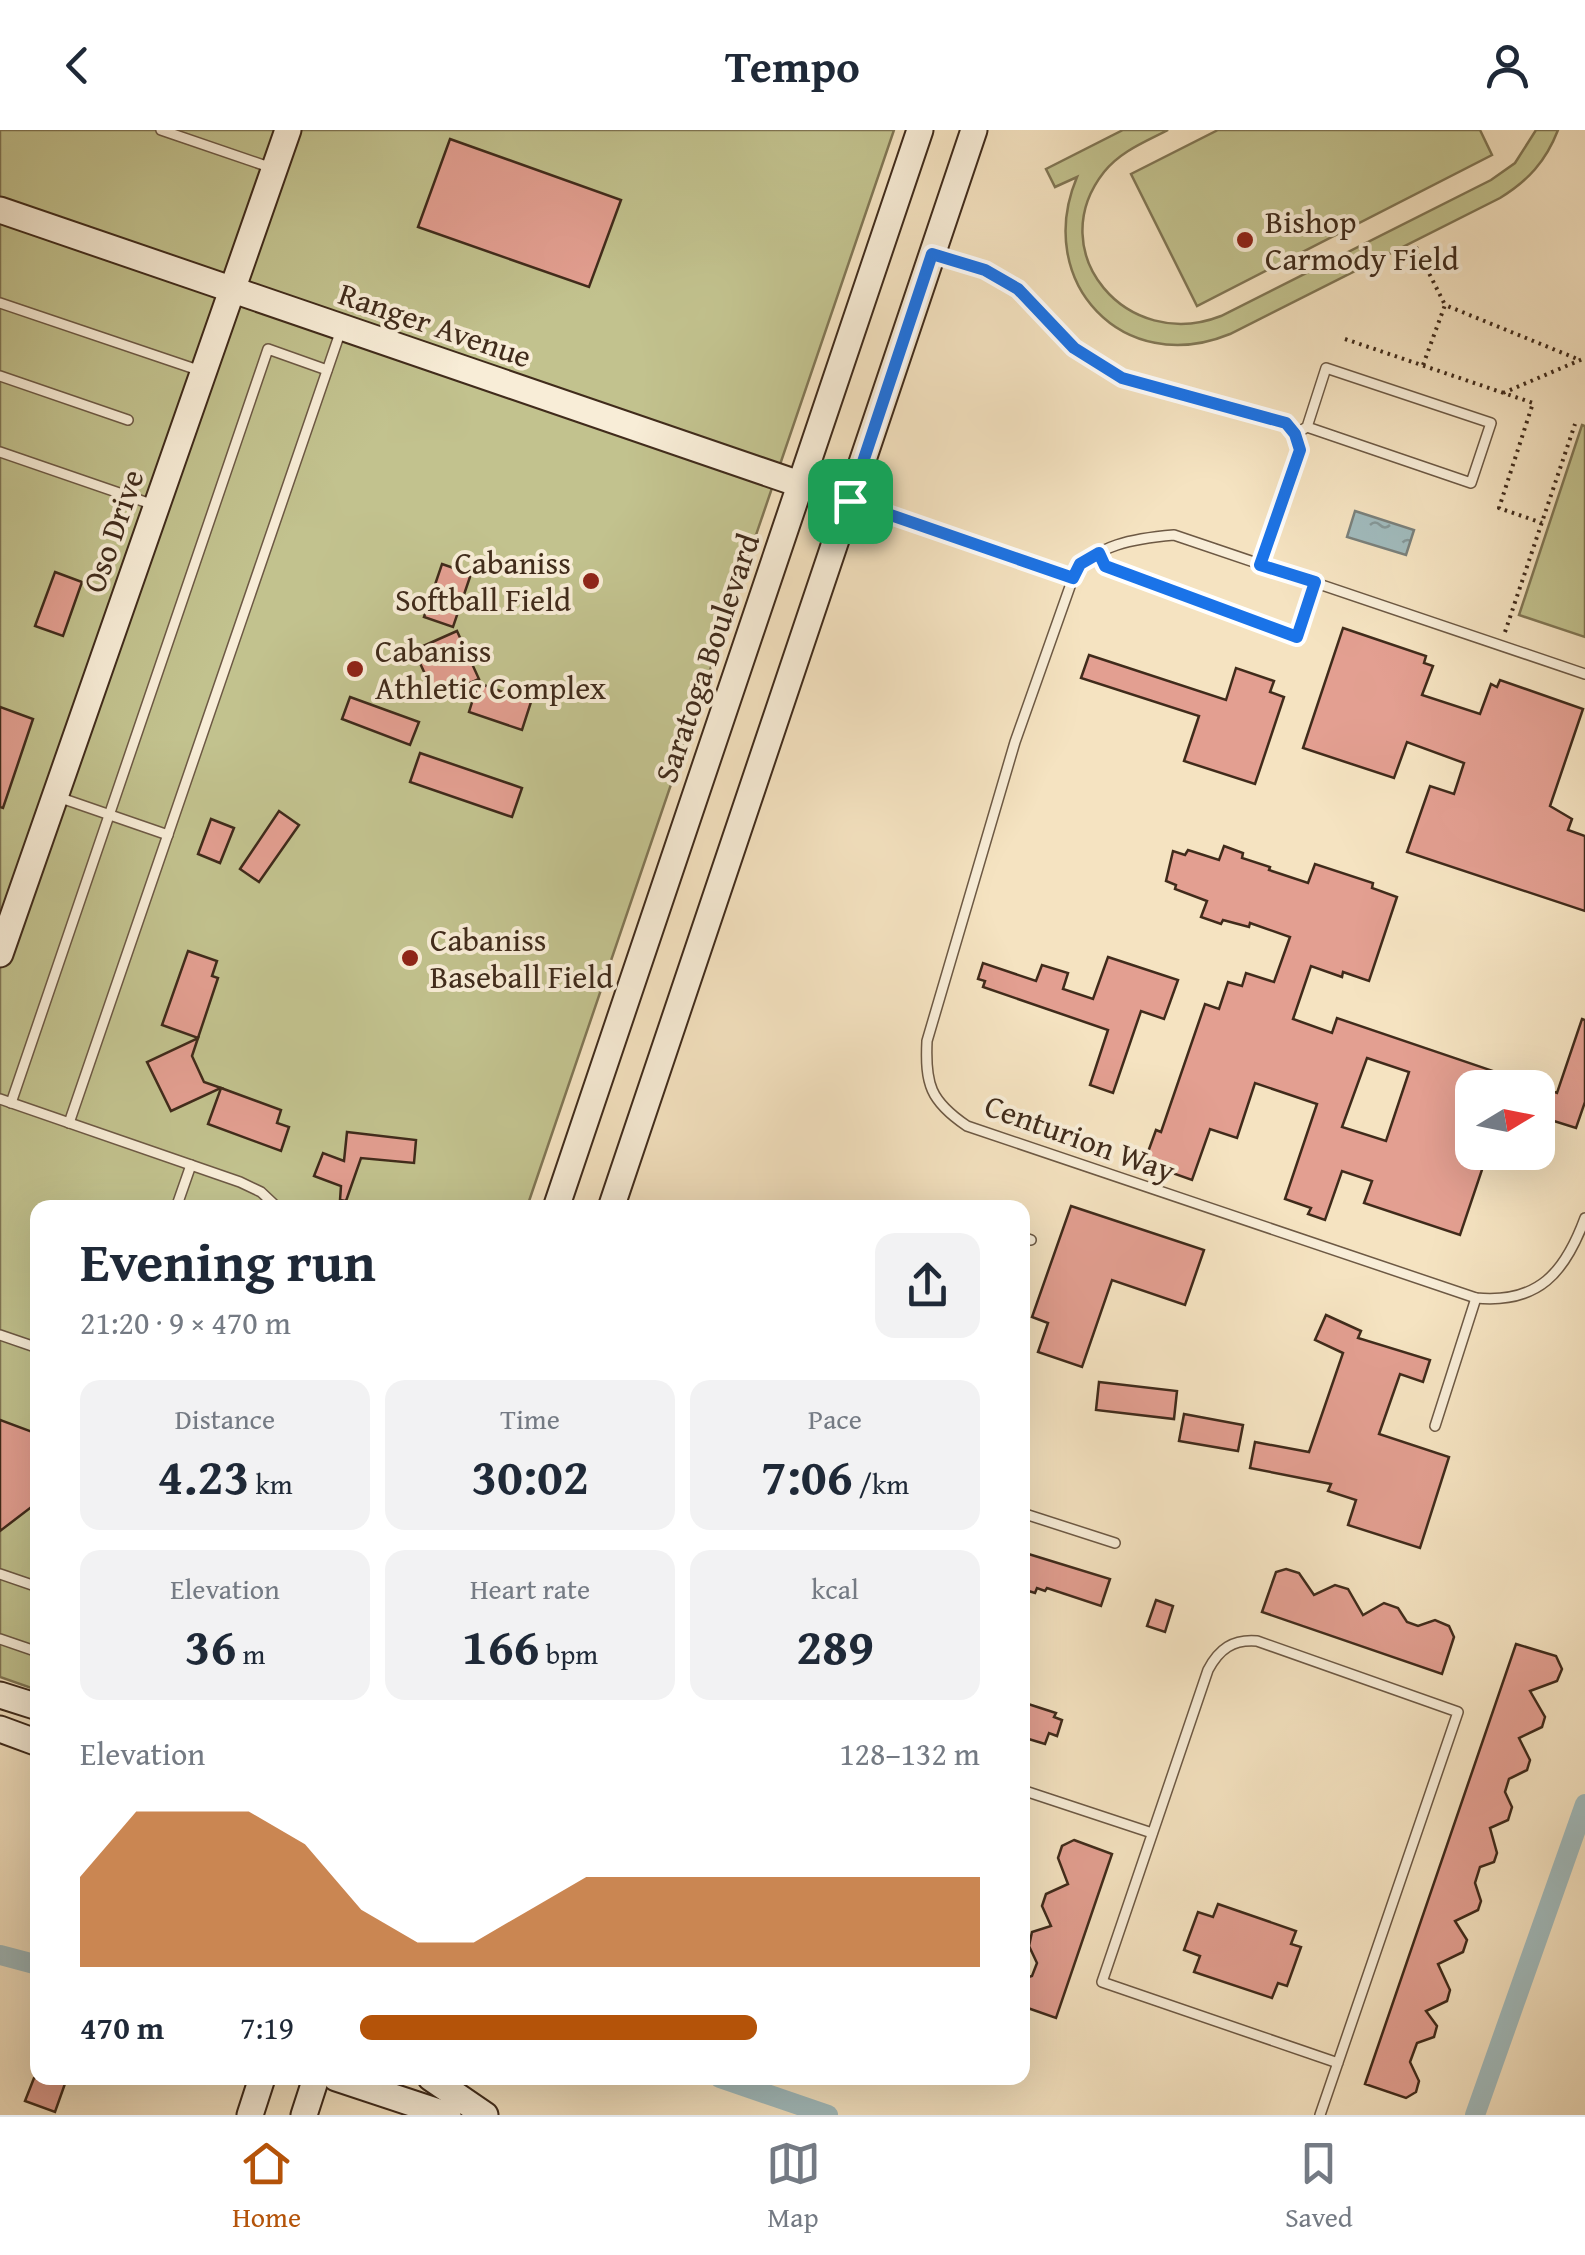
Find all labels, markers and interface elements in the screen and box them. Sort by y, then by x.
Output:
text: Tempo [725,33,860,98]
icon: back [50,38,105,93]
icon: person [1480,38,1535,93]
place label: Bishop Carmody Field [1265,198,1459,282]
marker: Bishop Carmody Field [1234,229,1256,251]
street label: Ranger Avenue [332,270,538,379]
pin [808,459,893,544]
street label: Oso Drive [70,463,155,599]
icon: arrive [823,474,878,529]
street label: Saratoga Boulevard [642,527,771,789]
place label: Cabaniss Softball Field [395,539,571,623]
marker: Cabaniss Softball Field [580,570,602,592]
place label: Cabaniss Athletic Complex [375,627,607,711]
marker: Cabaniss Athletic Complex [344,658,366,680]
place label: Cabaniss Baseball Field [430,916,613,1000]
marker: Cabaniss Baseball Field [399,947,421,969]
north arrow [1455,1070,1555,1170]
map controls [1455,1070,1555,1170]
street label: Centurion Way [978,1081,1182,1194]
text: Evening run [80,1221,376,1301]
button: share [875,1233,980,1338]
text: 21:20 · 9 × 470 m [80,1299,291,1346]
text: Distance [175,1398,275,1439]
text: Time [500,1398,560,1439]
text: Pace [808,1398,862,1439]
text: 4.23 [157,1439,249,1512]
text: 30:02 [471,1439,589,1512]
text: 7:06 [761,1439,853,1512]
text: km [249,1463,293,1504]
text: /km [853,1463,909,1504]
text: Elevation [170,1568,280,1609]
text: Heart rate [470,1568,590,1609]
text: kcal [811,1568,859,1609]
text: 36 [185,1609,236,1682]
text: 166 [462,1609,540,1682]
text: 289 [796,1609,874,1682]
text: m [236,1633,265,1674]
text: bpm [540,1633,598,1674]
text: Elevation [80,1730,205,1777]
text: 128–132 m [839,1730,980,1777]
text: 470 m [80,2004,164,2051]
text: 7:19 [240,2004,294,2051]
tab: Home [232,2136,301,2237]
tab: Map [766,2136,821,2237]
tab: Saved [1285,2136,1353,2237]

